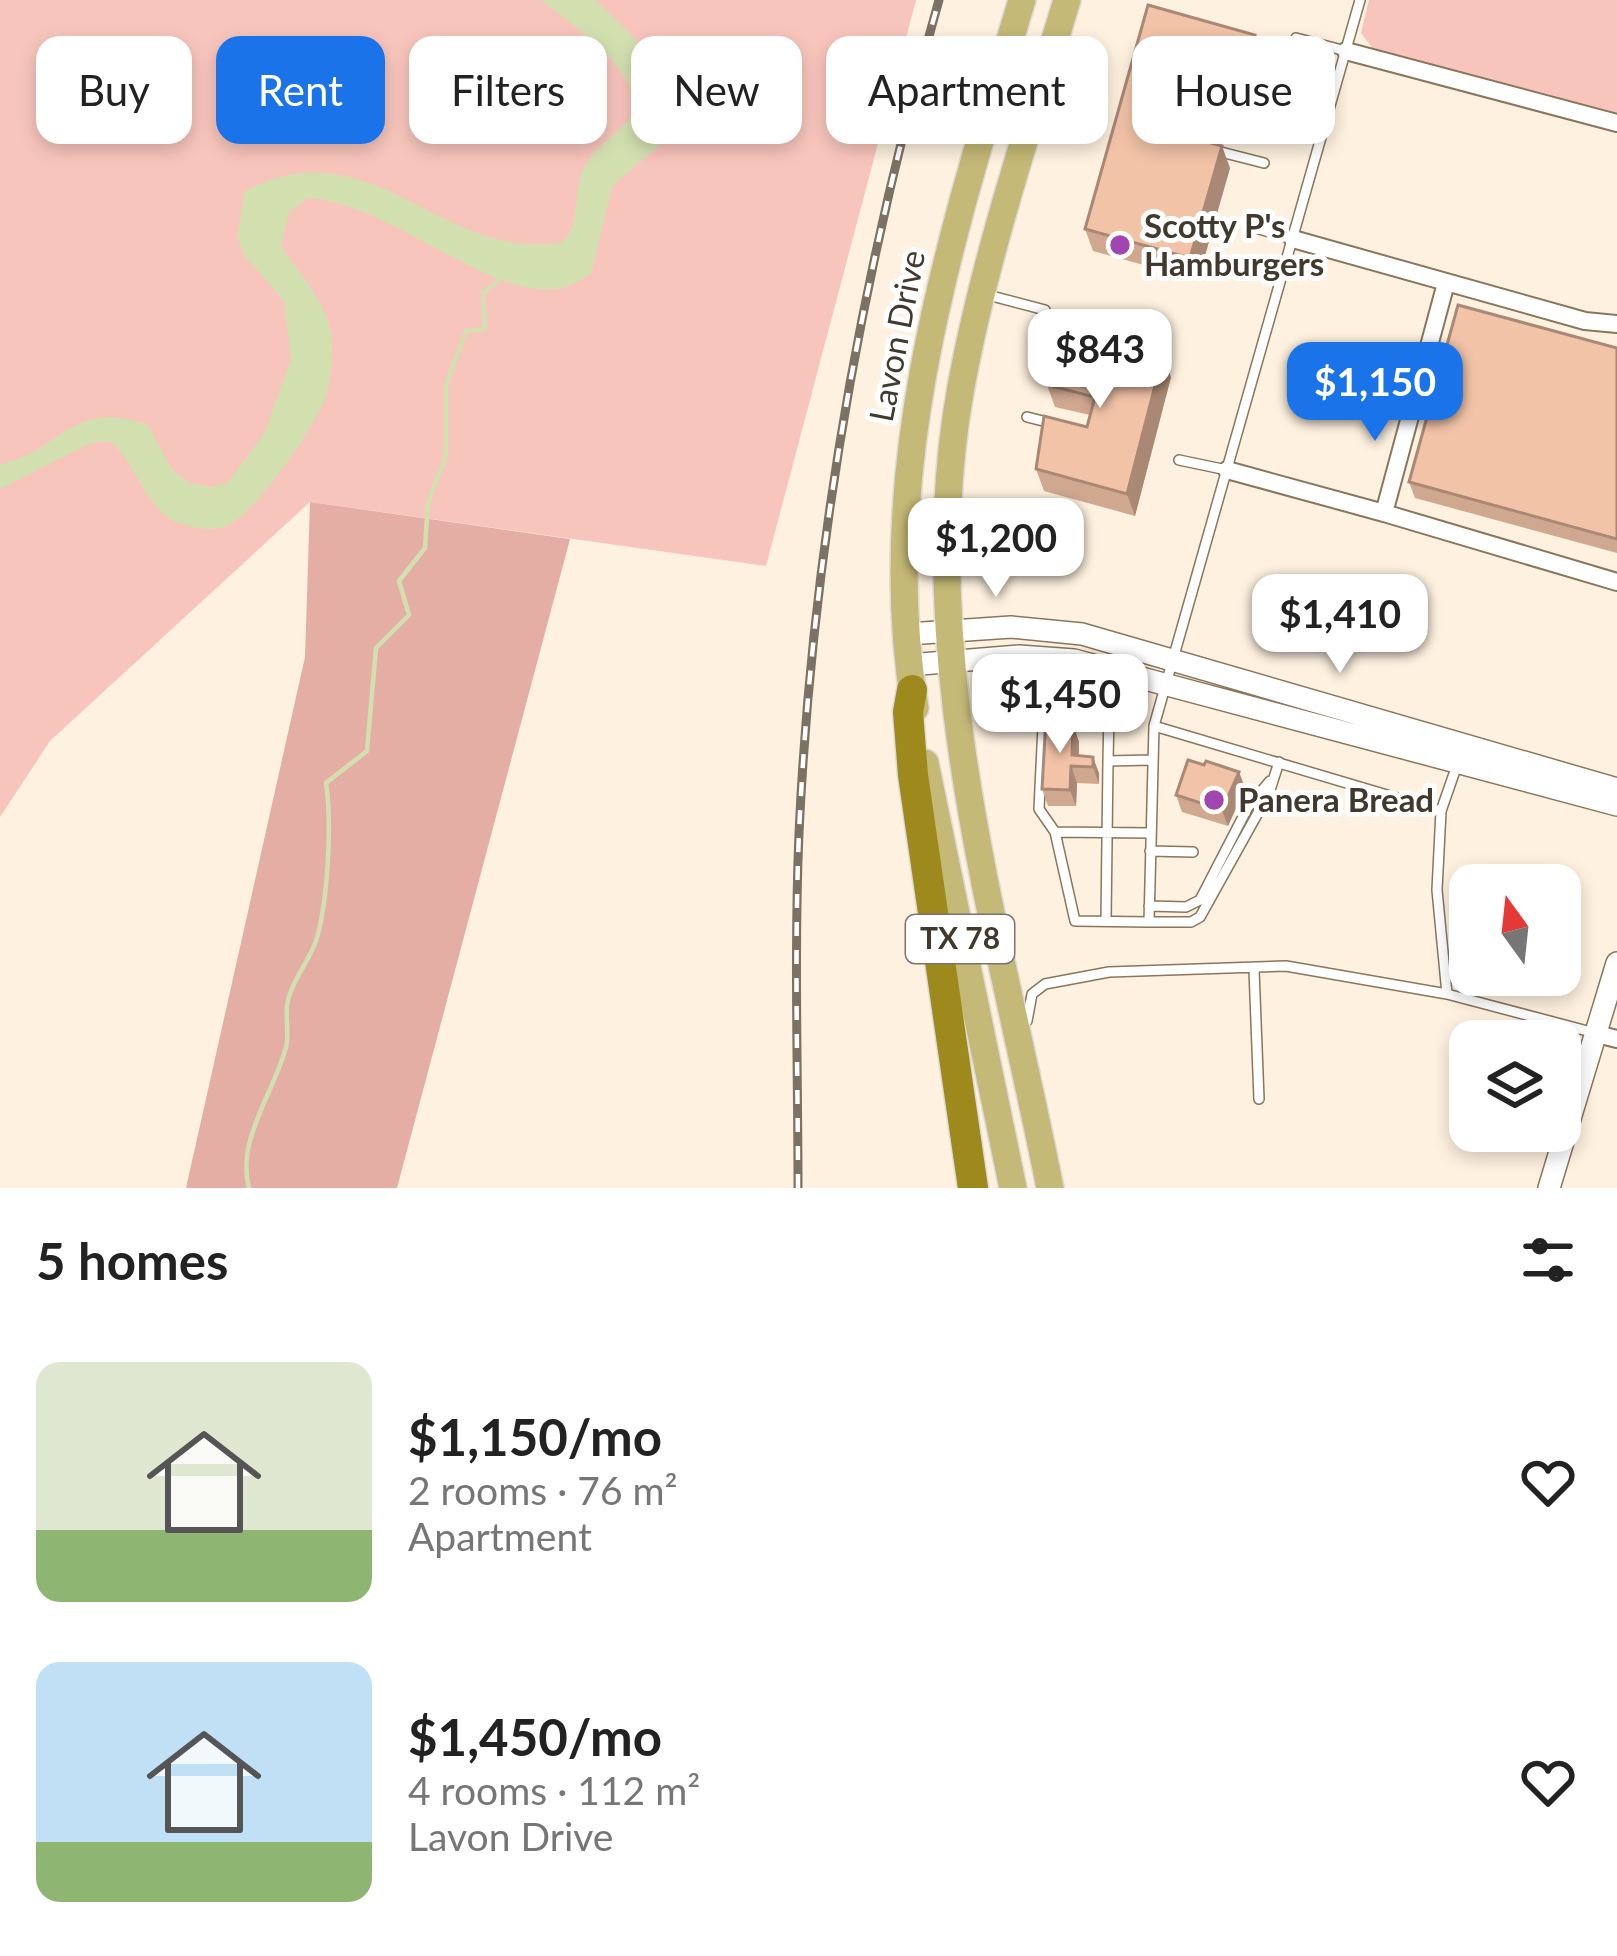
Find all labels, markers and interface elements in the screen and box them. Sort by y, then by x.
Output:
chip: Buy [36,36,192,144]
chip: Rent [216,36,385,144]
chip: Filters [409,36,607,144]
chip: New [631,36,802,144]
chip: Apartment [826,36,1108,144]
chip: House [1132,36,1335,144]
place label: Scotty P's Hamburgers [1144,205,1324,283]
marker: Scotty P's Hamburgers [1107,232,1133,258]
street label: Lavon Drive [860,247,932,425]
pin: $843 [1029,309,1171,411]
text: $843 [1055,325,1145,371]
pin: $1,150 [1277,342,1473,444]
text: $1,150 [1314,358,1436,404]
pin: $1,200 [898,498,1094,600]
text: $1,200 [935,514,1057,560]
pin: $1,410 [1242,574,1438,676]
text: $1,410 [1279,590,1401,636]
pin: $1,450 [962,654,1158,756]
text: $1,450 [999,670,1121,716]
place label: Panera Bread [1238,779,1434,819]
marker: Panera Bread [1201,787,1227,813]
north arrow [1449,864,1581,996]
map controls [1449,864,1581,1152]
road number: TX 78 [906,915,1014,963]
button: layers [1449,1020,1581,1152]
icon: filters [1515,1227,1581,1293]
text: 5 homes [36,1230,228,1291]
text: $1,150/mo [408,1406,662,1467]
icon: home [132,1410,276,1554]
icon: heart [1515,1449,1581,1515]
text: 2 rooms · 76 m² [408,1467,678,1513]
text: Apartment [408,1513,592,1559]
text: $1,450/mo [408,1706,662,1767]
icon: home [132,1710,276,1854]
icon: heart [1515,1749,1581,1815]
text: 4 rooms · 112 m² [408,1767,700,1813]
text: Lavon Drive [408,1813,613,1859]

